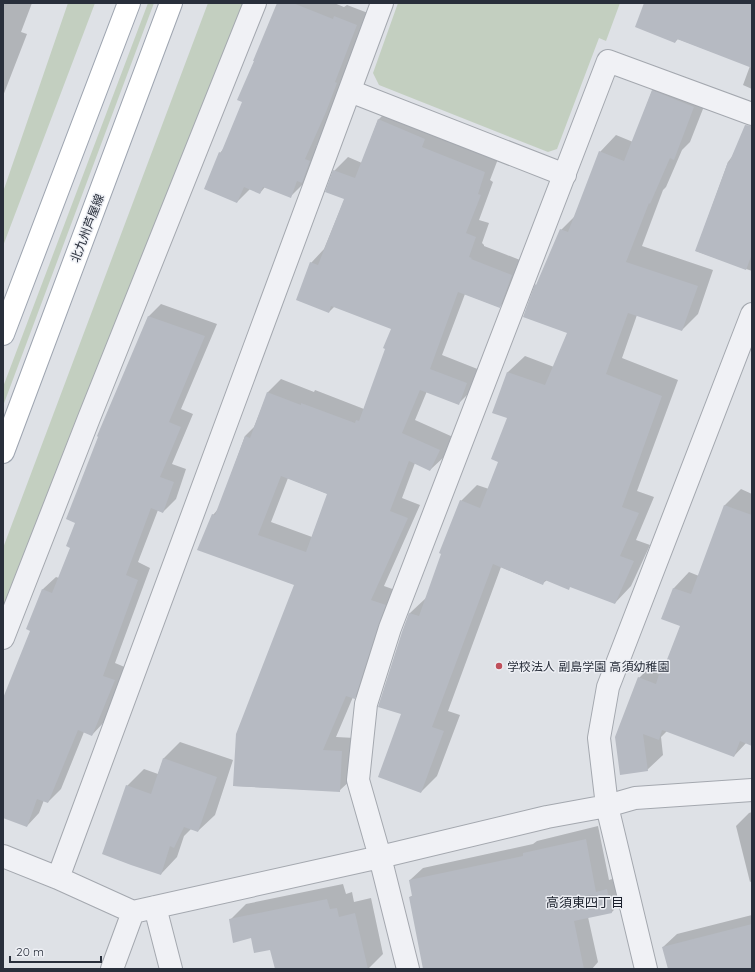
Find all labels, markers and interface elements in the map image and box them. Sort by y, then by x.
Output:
street label: 北九州芦屋線 [67,192,107,264]
place label: 学校法人 副島学園 高須幼稚園 [507,659,670,674]
marker: 学校法人 副島学園 高須幼稚園 [494,661,504,671]
district label: 高須東四丁目 [546,894,624,910]
scale bar [10,938,101,964]
text: 20 m [16,944,44,959]

